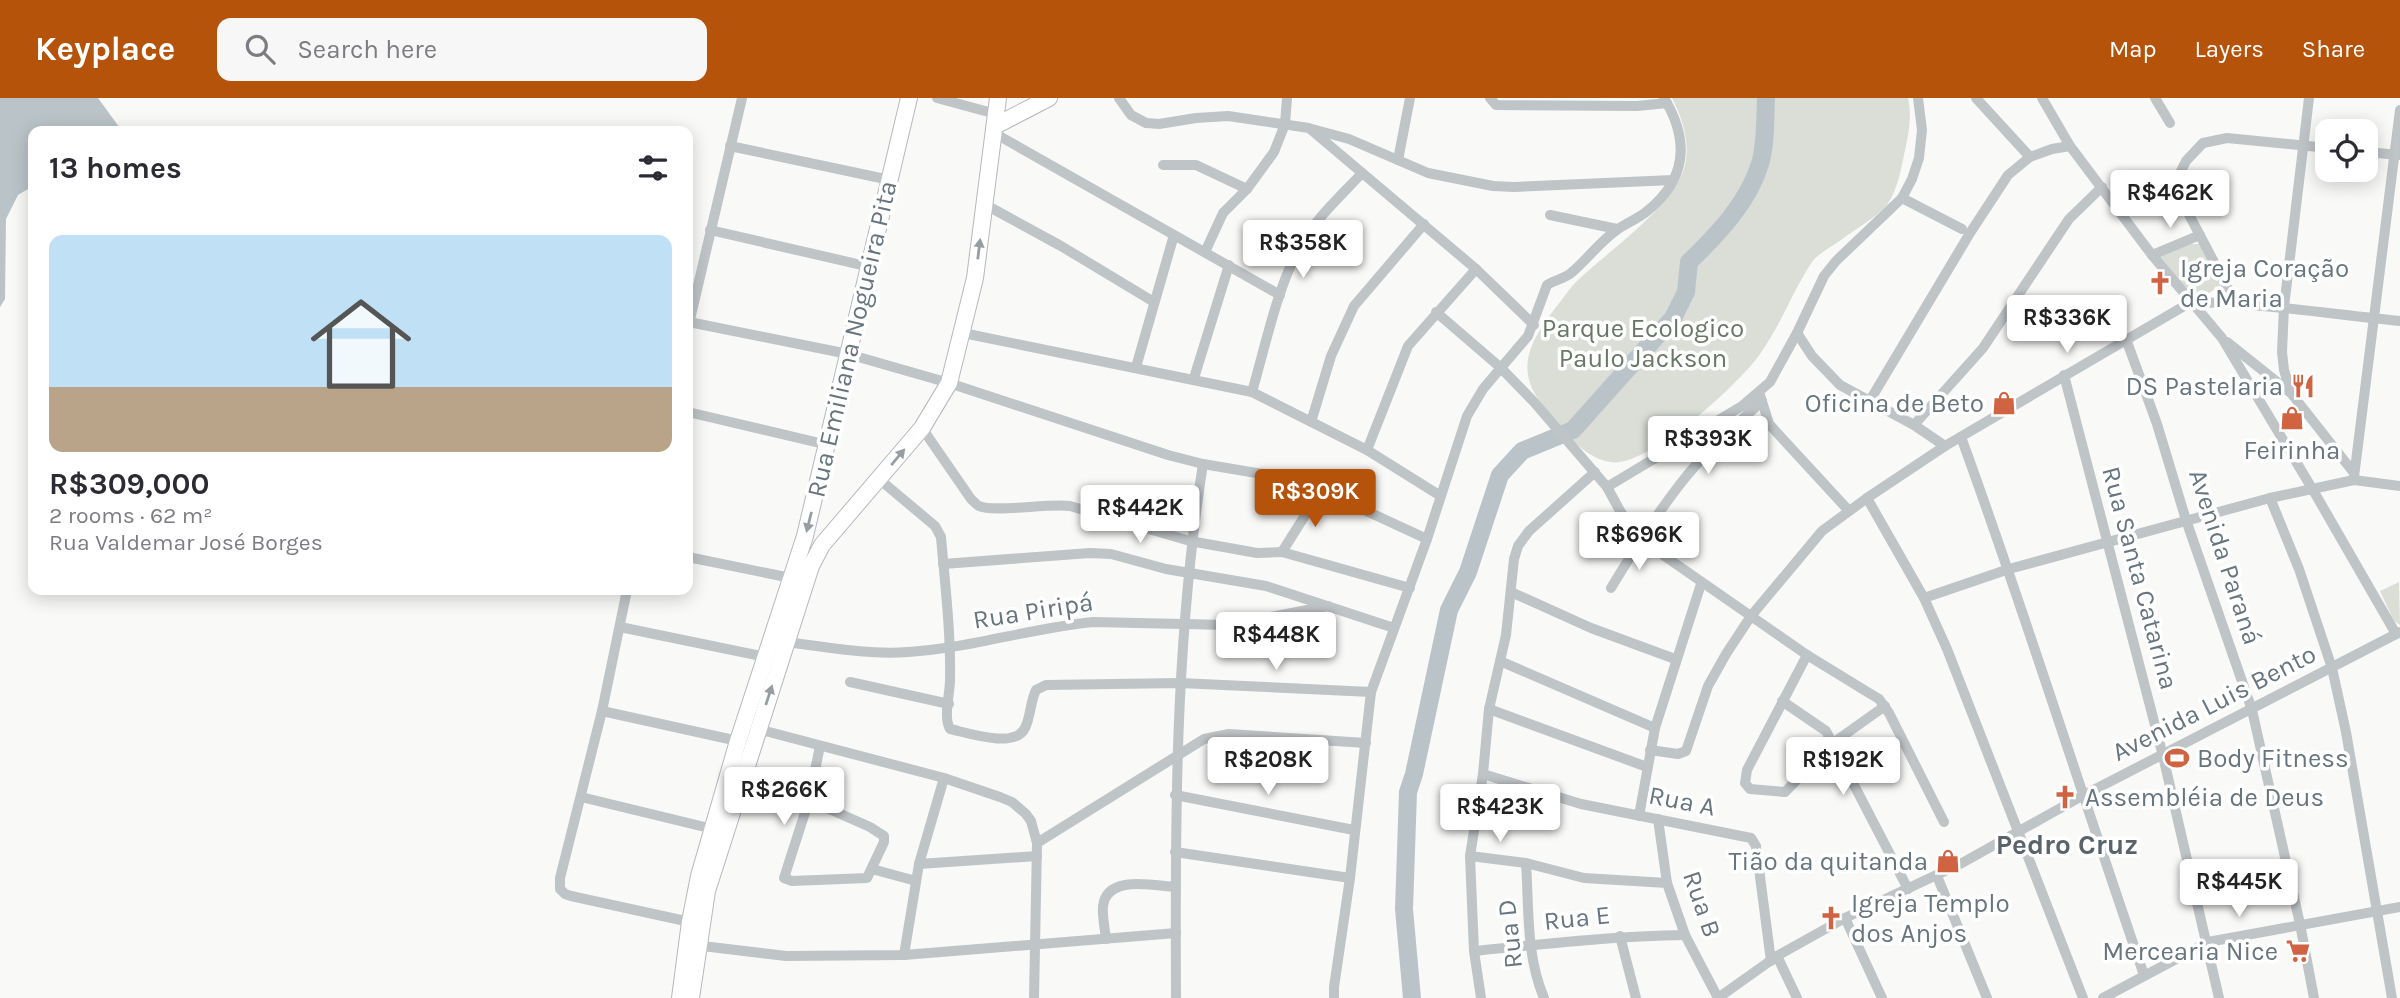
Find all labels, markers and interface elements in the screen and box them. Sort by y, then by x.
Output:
search box [217,18,707,81]
text: Keyplace [35,30,175,68]
icon: search [241,30,279,68]
text: Search here [297,34,437,65]
text: Map [2109,35,2157,63]
text: Layers [2195,35,2264,63]
text: Share [2302,35,2365,63]
map controls [2315,119,2378,182]
button: locate [2315,119,2378,182]
icon: filters [634,149,672,187]
text: 13 homes [49,150,182,186]
pin: R$462K [2113,170,2227,230]
street label: Rua Emiliana Nogueira Pita [800,178,904,500]
text: R$462K [2126,179,2214,206]
pin: R$358K [1246,220,1360,280]
text: R$358K [1259,229,1347,256]
one-way arrow [973,238,984,260]
place label: Igreja Coração de Maria [2180,253,2349,314]
church icon: Igreja Coração de Maria [2146,269,2174,297]
icon: home [298,281,424,407]
pin: R$336K [2010,296,2124,355]
text: R$336K [2023,304,2111,331]
park label: Parque Ecologico Paulo Jackson [1542,313,1744,374]
place label: DS Pastelaria [2125,371,2283,402]
restaurant icon: DS Pastelaria [2289,372,2317,400]
place label: Oficina de Beto [1805,388,1984,419]
shop icon: Oficina de Beto [1990,389,2018,417]
shop icon: Feirinha [2278,404,2306,432]
pin: R$393K [1651,416,1765,476]
text: R$393K [1664,425,1752,452]
place label: Feirinha [2244,435,2340,466]
one-way arrow [890,448,906,466]
street label: Rua Santa Catarina [2095,463,2185,693]
street label: Avenida Paraná [2182,465,2268,649]
text: R$309,000 [49,466,209,502]
pin: R$309K [1258,470,1372,529]
text: R$309K [1271,478,1359,505]
pin: R$442K [1083,486,1197,545]
text: R$442K [1097,494,1183,521]
text: 2 rooms · 62 m² [49,502,213,529]
one-way arrow [803,511,814,533]
pin: R$696K [1582,512,1696,572]
text: R$696K [1595,521,1683,548]
text: Rua Valdemar José Borges [49,529,323,556]
street label: Rua Piripá [971,586,1095,636]
pin: R$448K [1219,612,1333,672]
text: R$448K [1232,621,1320,648]
street label: Avenida Luis Bento [2107,638,2321,768]
one-way arrow [764,685,775,706]
pin: R$208K [1211,738,1325,797]
pin: R$192K [1786,738,1900,797]
place label: Body Fitness [2197,743,2349,774]
sports icon: Body Fitness [2163,744,2191,772]
text: R$208K [1223,746,1313,773]
text: R$192K [1802,746,1884,773]
pin: R$266K [727,768,841,827]
text: R$266K [740,776,828,803]
street label: Rua A [1646,779,1718,823]
place label: Assembléia de Deus [2085,782,2324,813]
church icon: Assembléia de Deus [2051,783,2079,811]
pin: R$423K [1443,784,1557,844]
text: R$423K [1456,793,1544,820]
district label: Pedro Cruz [1996,828,2138,861]
place label: Tião da quitanda [1728,846,1928,877]
shop icon: Tião da quitanda [1934,847,1962,875]
pin: R$445K [2182,860,2296,919]
street label: Rua B [1676,867,1728,941]
text: R$445K [2196,868,2282,895]
place label: Igreja Templo dos Anjos [1851,888,2010,949]
street label: Rua D [1491,898,1529,970]
street label: Rua E [1542,899,1612,937]
church icon: Igreja Templo dos Anjos [1817,904,1845,932]
place label: Mercearia Nice [2102,936,2278,967]
supermarket icon: Mercearia Nice [2284,937,2312,965]

